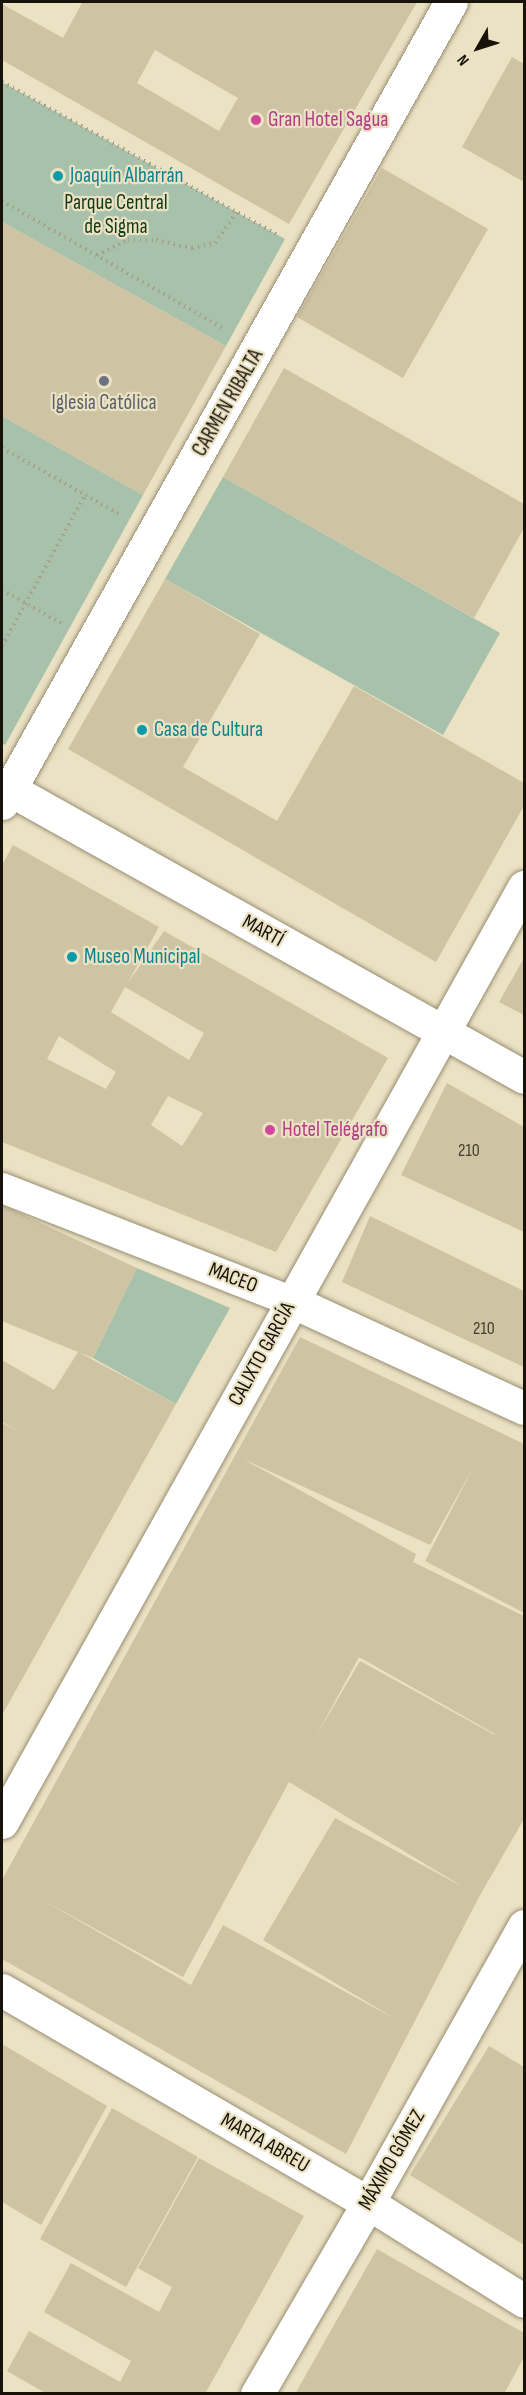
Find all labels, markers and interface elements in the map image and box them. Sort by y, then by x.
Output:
north arrow [448,18,508,78]
text: N [454,50,474,69]
place label: Gran Hotel Sagua [268,107,388,133]
marker: Gran Hotel Sagua [249,113,263,127]
place label: Joaquín Albarrán [70,163,184,189]
marker: Joaquín Albarrán [51,169,65,183]
park label: Parque Central de Sigma [64,190,168,240]
street label: CARMEN RIBALTA [187,345,269,461]
marker: Iglesia Católica [97,374,111,388]
place label: Iglesia Católica [51,390,157,416]
place label: Casa de Cultura [154,717,263,743]
marker: Casa de Cultura [135,723,149,737]
street label: MARTÍ [238,909,288,953]
place label: Museo Municipal [84,944,200,970]
marker: Museo Municipal [65,950,79,964]
place label: Hotel Telégrafo [282,1117,388,1143]
marker: Hotel Telégrafo [263,1123,277,1137]
house number: 210 [458,1140,480,1162]
street label: MACEO [205,1257,261,1299]
street label: CALIXTO GARCÍA [223,1298,301,1410]
house number: 210 [473,1318,495,1340]
street label: MÁXIMO GÓMEZ [353,2105,431,2215]
street label: MARTA ABREU [216,2108,314,2178]

